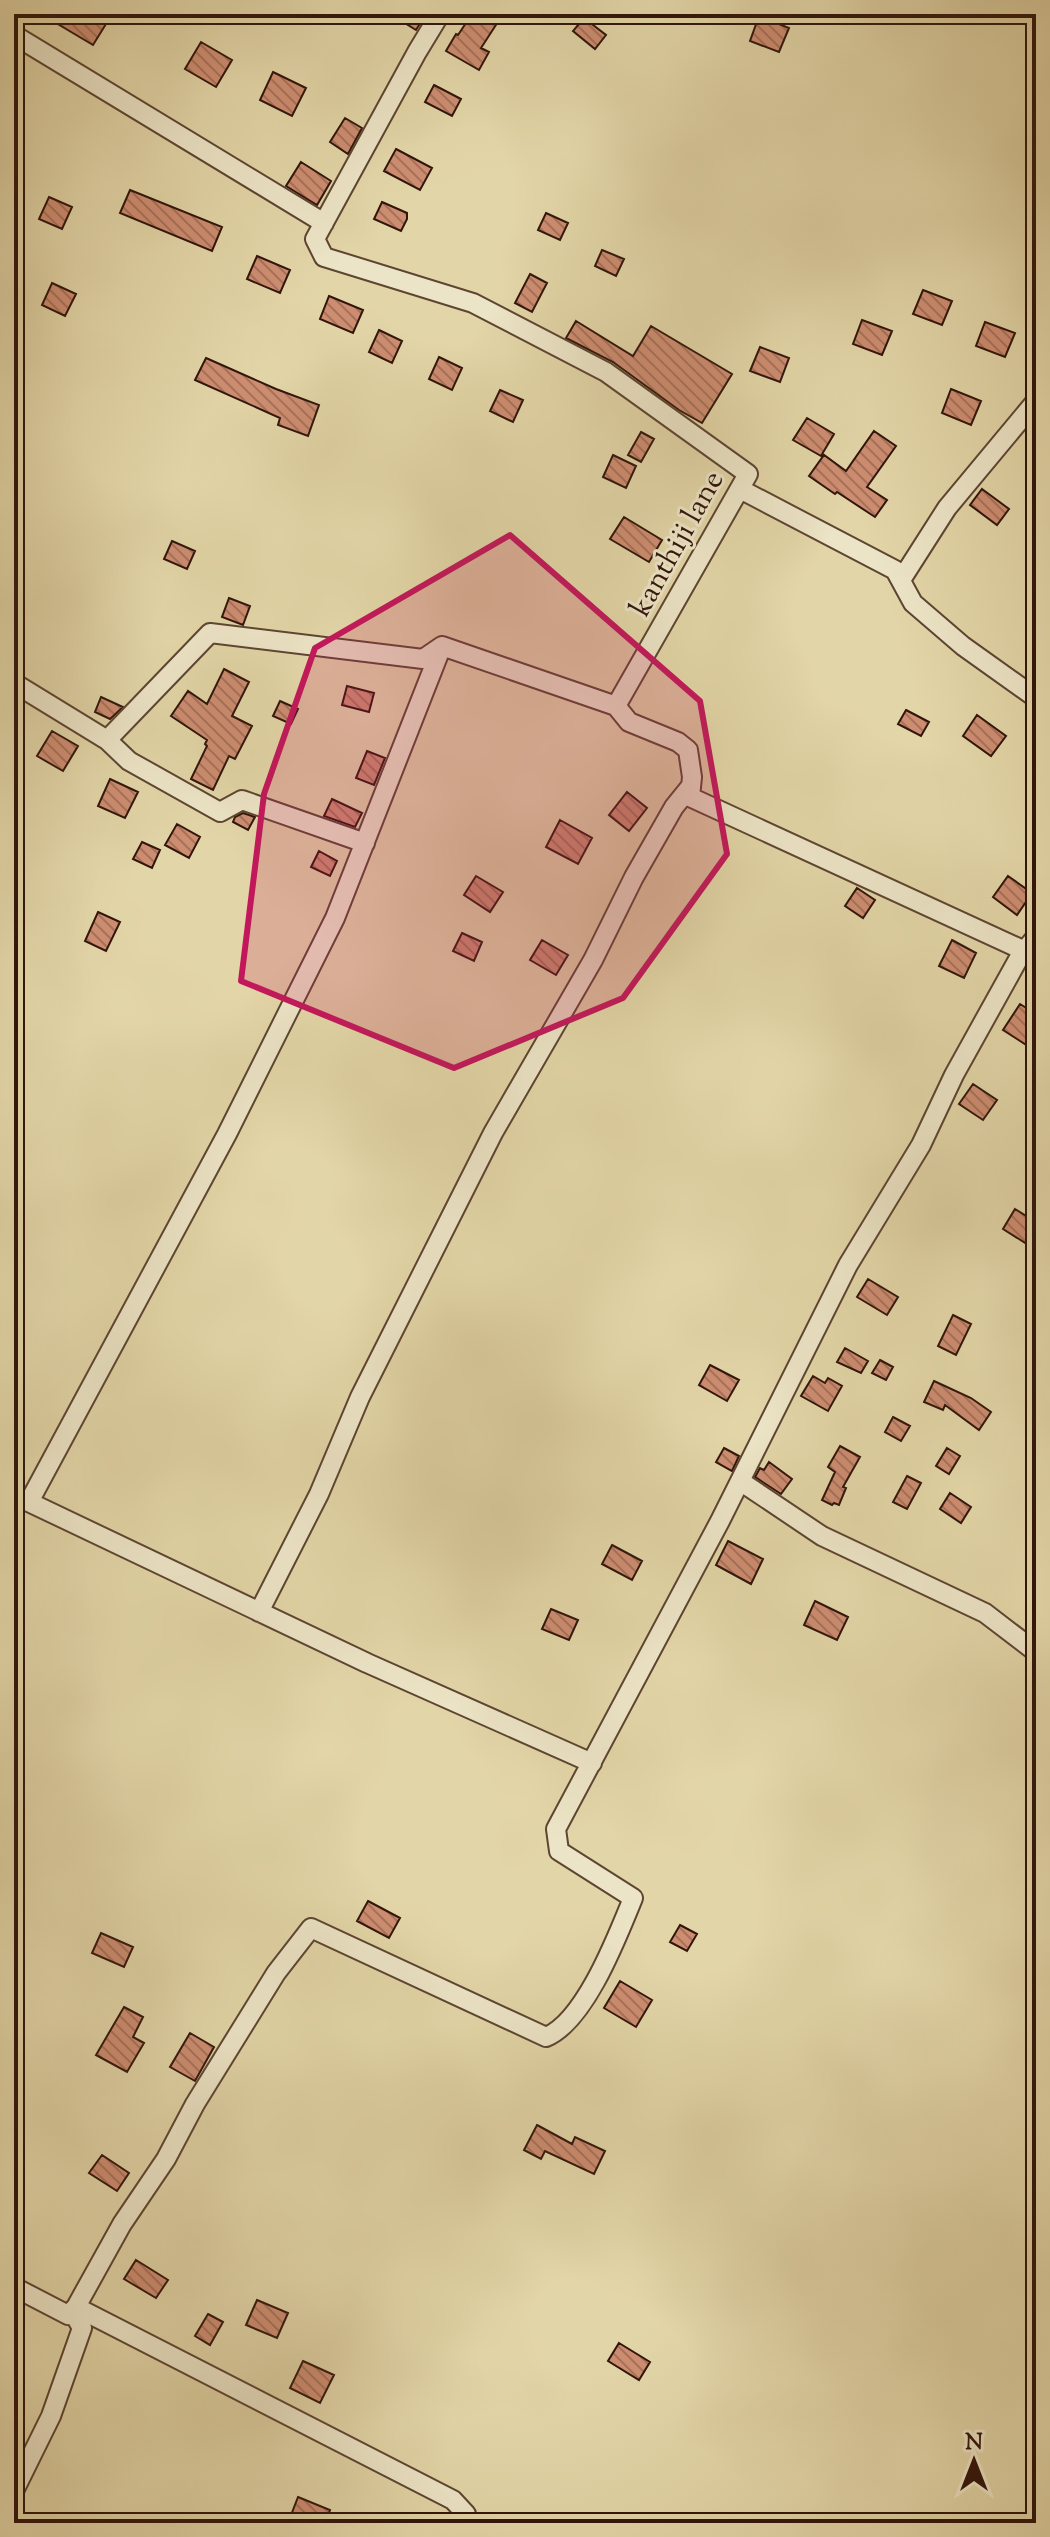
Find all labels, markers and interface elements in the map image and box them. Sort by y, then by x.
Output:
street label: kanthiji lane [620,463,736,625]
north arrow [934,2421,1014,2501]
text: N [965,2428,983,2460]

